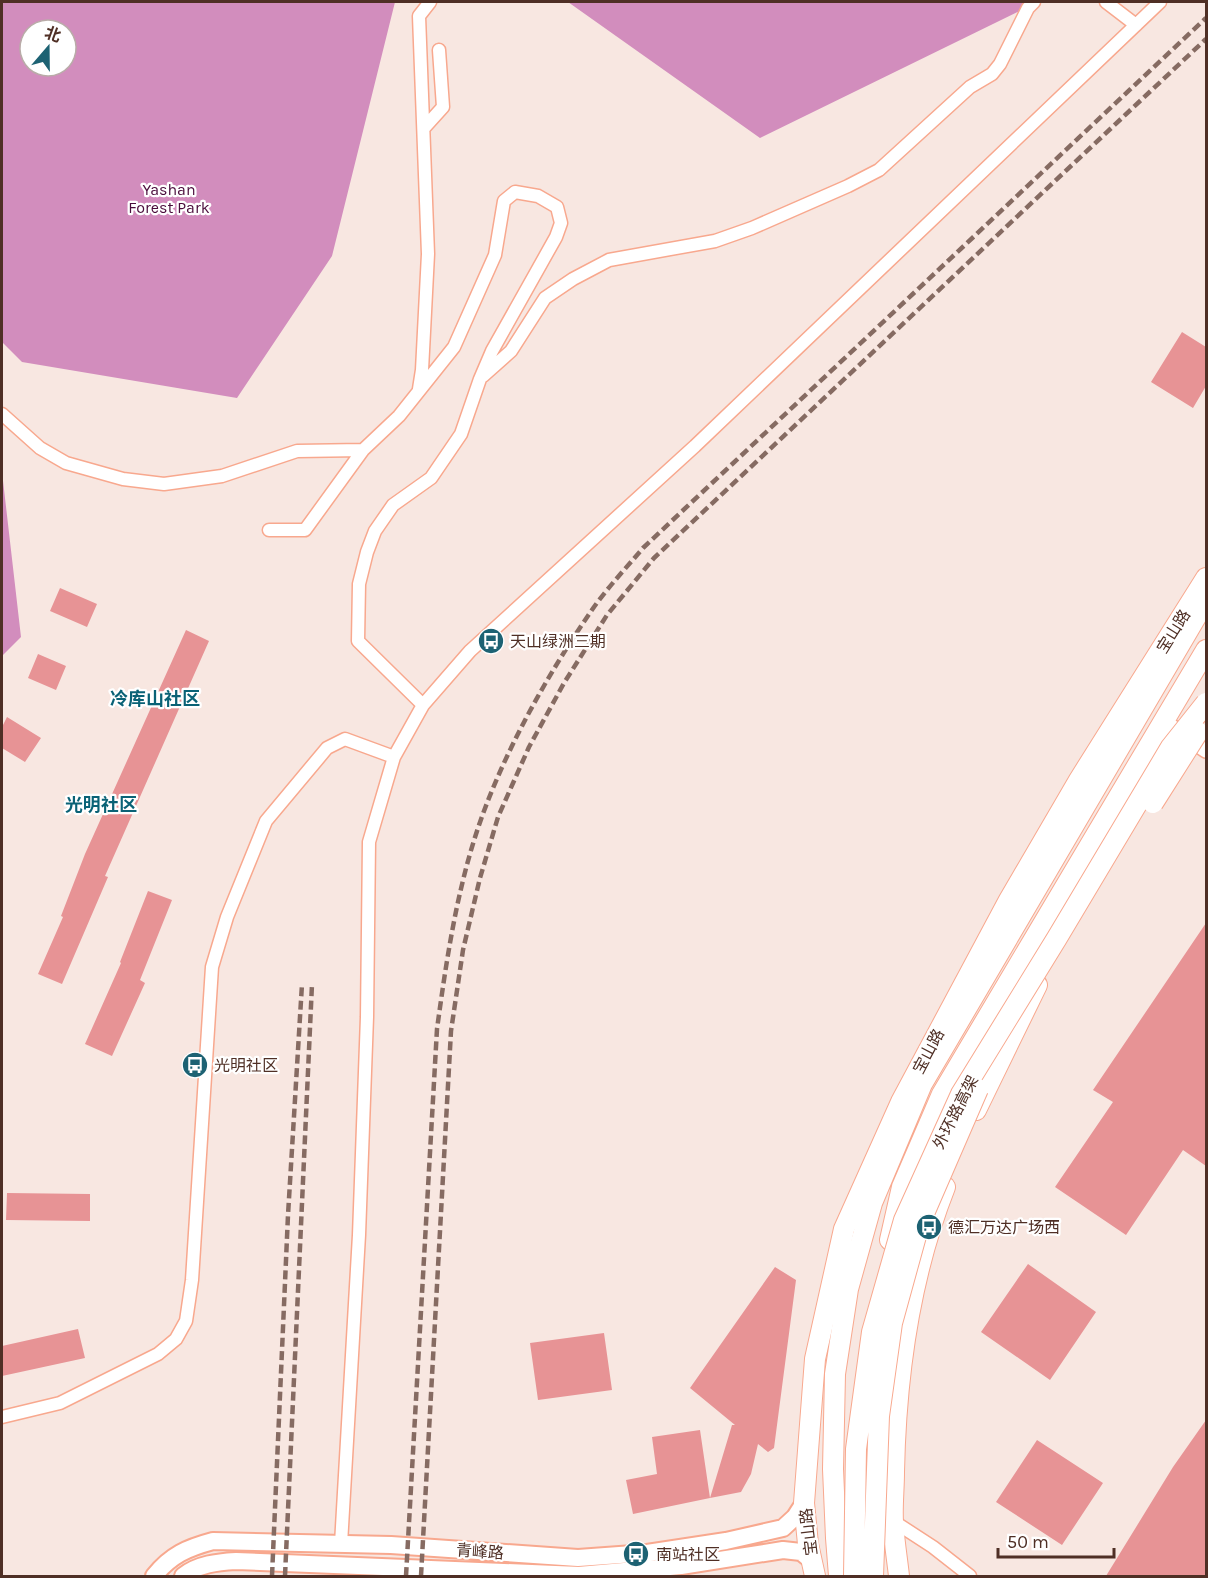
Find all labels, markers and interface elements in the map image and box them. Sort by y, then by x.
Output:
north arrow [18,18,78,78]
text: 北 [42,23,64,46]
park label: Yashan Forest Park [128,180,210,217]
street label: 宝山路 [1153,606,1194,657]
bus stop icon: 天山绿洲三期 [476,626,506,656]
place label: 天山绿洲三期 [510,632,606,651]
district label: 冷库山社区 [110,688,200,710]
district label: 光明社区 [65,794,137,816]
street label: 宝山路 [909,1026,948,1077]
bus stop icon: 光明社区 [180,1050,210,1080]
place label: 光明社区 [214,1056,278,1075]
street label: 外环路高架 [929,1072,982,1152]
bus stop icon: 德汇万达广场西 [914,1212,944,1242]
place label: 德汇万达广场西 [948,1218,1060,1237]
street label: 宝山路 [796,1507,821,1557]
scale bar [998,1521,1114,1559]
text: 50 m [1007,1531,1049,1553]
bus stop icon: 南站社区 [621,1539,651,1569]
street label: 青峰路 [455,1540,505,1563]
place label: 南站社区 [656,1545,720,1564]

